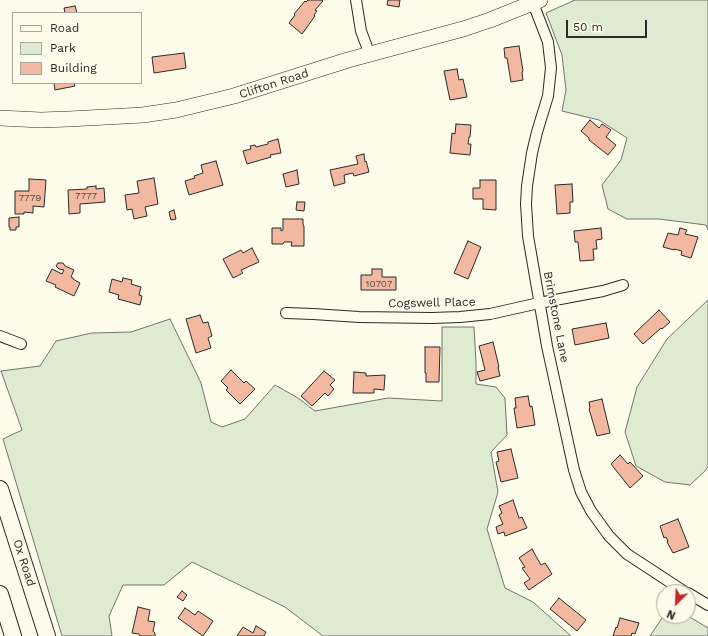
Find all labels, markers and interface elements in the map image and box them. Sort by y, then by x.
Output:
legend [12,12,142,84]
scale bar [568,12,649,38]
text: 50 m [573,20,603,34]
text: Road [50,21,79,35]
text: Park [50,41,76,55]
text: Building [50,61,97,75]
street label: Clifton Road [237,66,311,102]
house number: 7777 [75,190,97,202]
house number: 7779 [19,192,41,204]
street label: Brimstone Lane [540,270,572,364]
house number: 10707 [366,278,392,290]
street label: Cogswell Place [388,295,476,311]
street label: Ox Road [10,538,38,588]
north arrow [656,584,696,624]
text: N [665,607,678,622]

